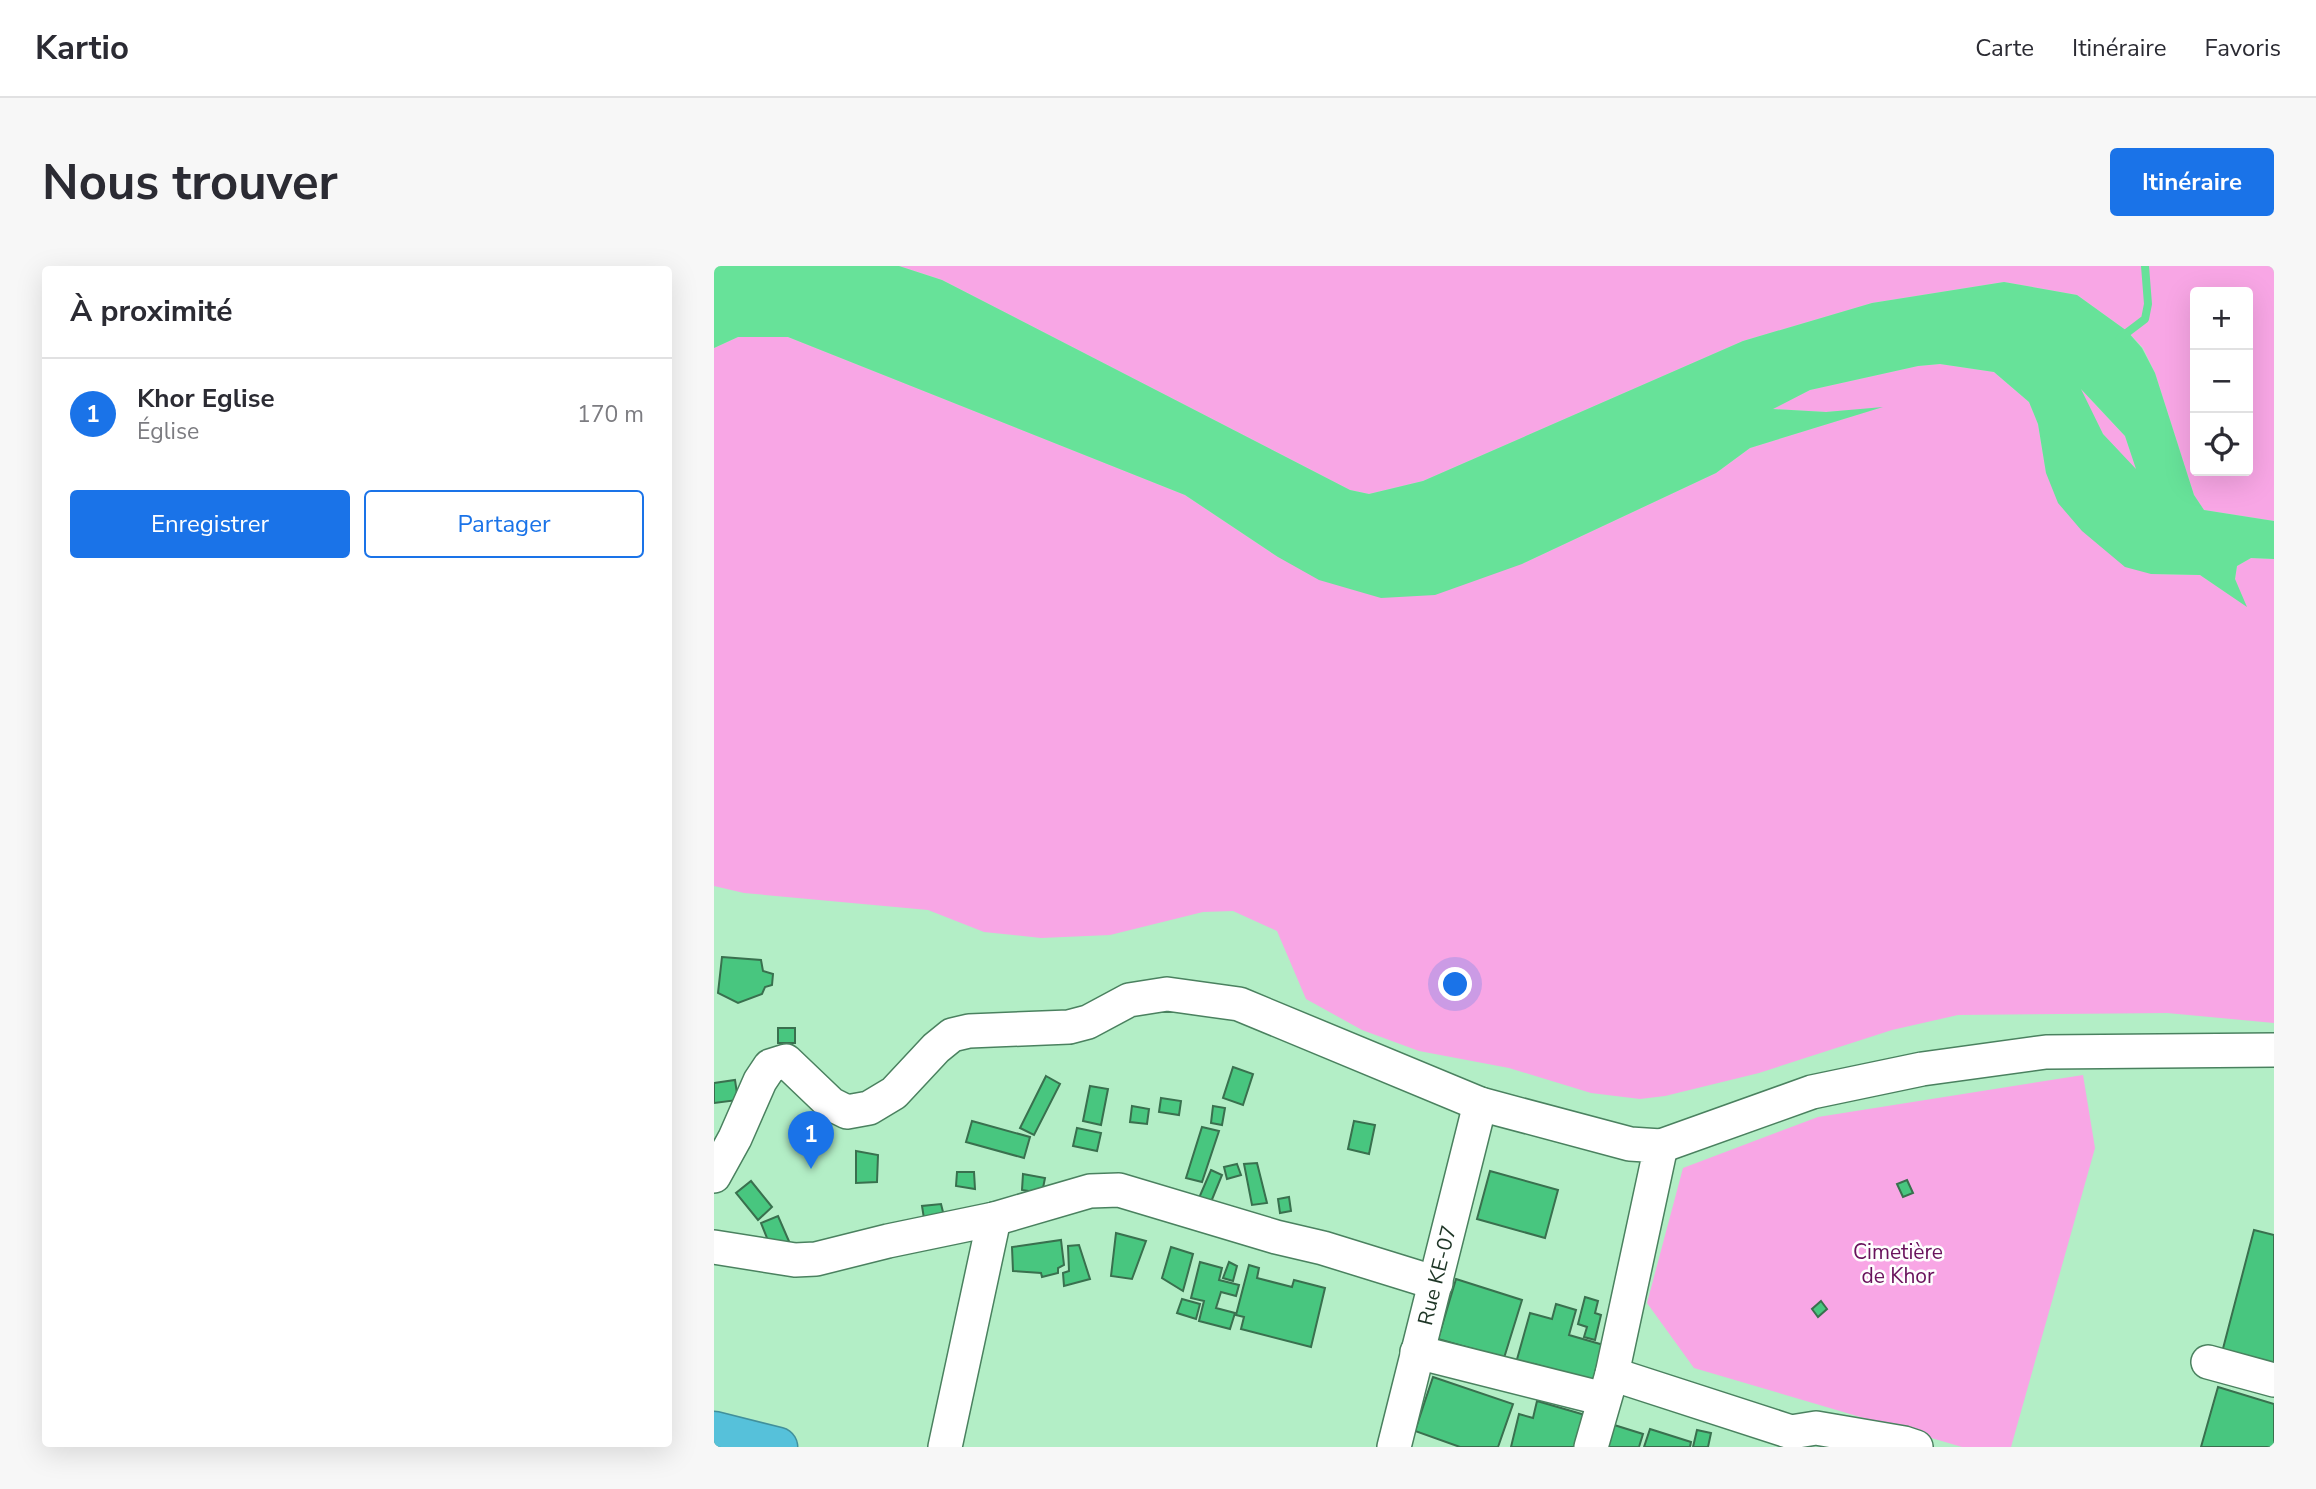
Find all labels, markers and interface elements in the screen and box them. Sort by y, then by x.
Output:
text: Kartio [35,26,129,71]
text: Carte [1975,32,2034,64]
text: Itinéraire [2072,32,2166,64]
text: Favoris [2204,32,2281,64]
button: Itinéraire [2110,148,2274,216]
text: Nous trouver [42,149,338,216]
map controls [2190,287,2253,476]
button: + [2190,287,2253,350]
text: À proximité [70,291,232,332]
button: − [2190,350,2253,413]
text: Khor Eglise [137,381,275,416]
text: 1 [86,399,100,430]
text: 170 m [577,399,644,430]
button: locate [2190,413,2253,476]
text: Église [137,416,199,447]
button: Enregistrer [70,490,350,558]
button: Partager [364,490,644,558]
your location [1438,967,1472,1001]
pin: 1 [788,1111,834,1169]
street label: Rue KE-07 [1411,1222,1463,1328]
park label: Cimetière de Khor [1853,1238,1943,1290]

